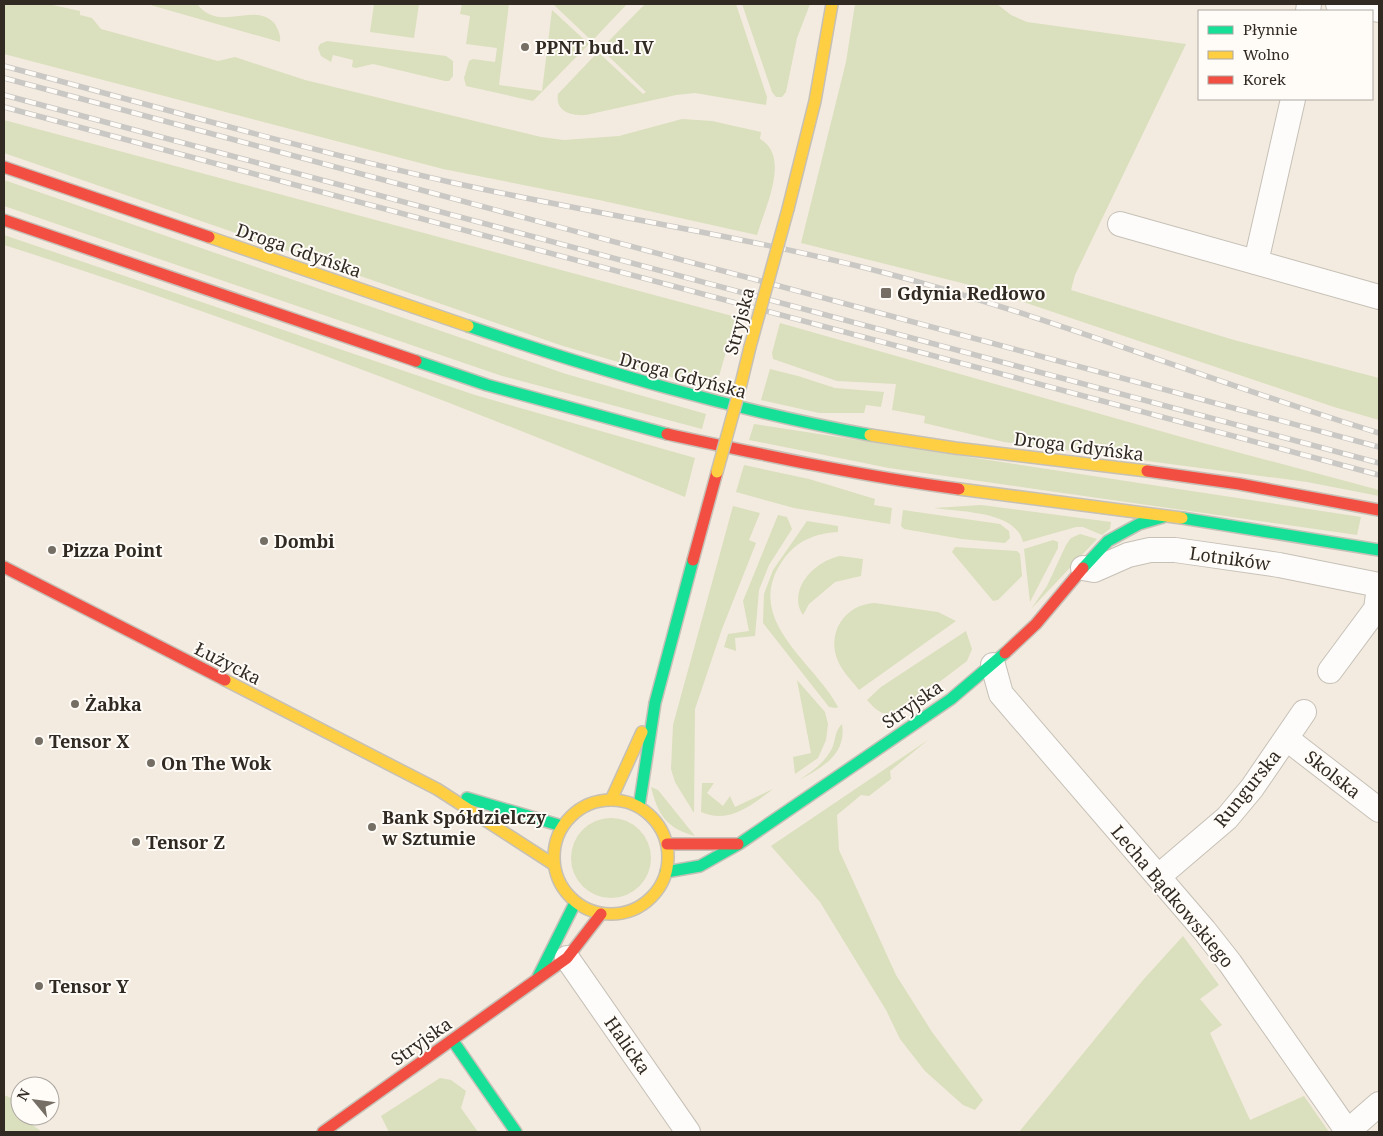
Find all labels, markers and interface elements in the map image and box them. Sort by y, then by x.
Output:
legend [1198,10,1373,100]
text: Płynnie [1243,19,1298,39]
place label: PPNT bud. IV [535,35,654,59]
marker: PPNT bud. IV [519,41,531,53]
text: Wolno [1243,44,1289,64]
text: Korek [1243,69,1286,89]
street label: Droga Gdyńska [233,217,365,283]
place label: Gdynia Redłowo [897,281,1045,305]
street label: Stryjska [718,285,760,357]
marker: Gdynia Redłowo [879,286,893,300]
street label: Droga Gdyńska [617,346,749,404]
street label: Droga Gdyńska [1013,426,1145,466]
place label: Dombi [274,529,335,553]
marker: Dombi [258,535,270,547]
place label: Pizza Point [62,538,163,562]
street label: Lotników [1188,540,1272,576]
marker: Pizza Point [46,544,58,556]
street label: Łużycka [191,636,265,690]
street label: Stryjska [877,674,947,734]
place label: Żabka [85,692,142,716]
marker: Żabka [69,698,81,710]
place label: Tensor X [49,729,129,753]
marker: Tensor X [33,735,45,747]
street label: Rungurska [1208,744,1286,832]
street label: Skolska [1300,745,1366,803]
place label: On The Wok [161,751,272,775]
marker: On The Wok [145,757,157,769]
place label: Bank Spółdzielczy w Sztumie [381,805,547,850]
street label: Lecha Bądkowskiego [1106,820,1240,972]
marker: Bank Spółdzielczy w Sztumie [366,821,378,833]
place label: Tensor Z [146,830,225,854]
marker: Tensor Z [130,836,142,848]
place label: Tensor Y [49,974,129,998]
marker: Tensor Y [33,980,45,992]
street label: Stryjska [386,1011,456,1071]
street label: Halicka [599,1011,657,1079]
north arrow [10,1076,60,1126]
text: N [12,1085,34,1104]

